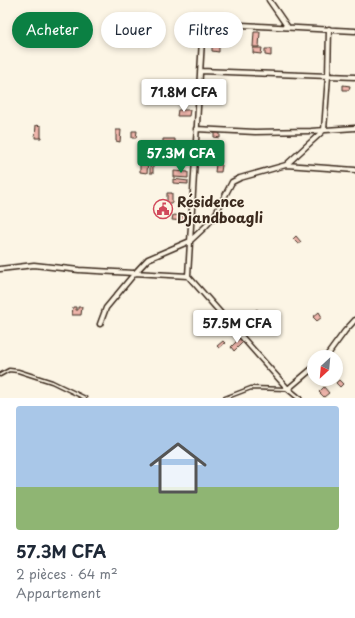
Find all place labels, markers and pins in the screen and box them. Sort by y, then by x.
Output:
pin: 71.8M CFA [138,79,230,113]
pin: 57.3M CFA [135,140,227,174]
place label: Résidence Djandboagli [177,191,263,228]
public building icon: Résidence Djandboagli [152,198,174,220]
pin: 57.5M CFA [191,310,283,344]

